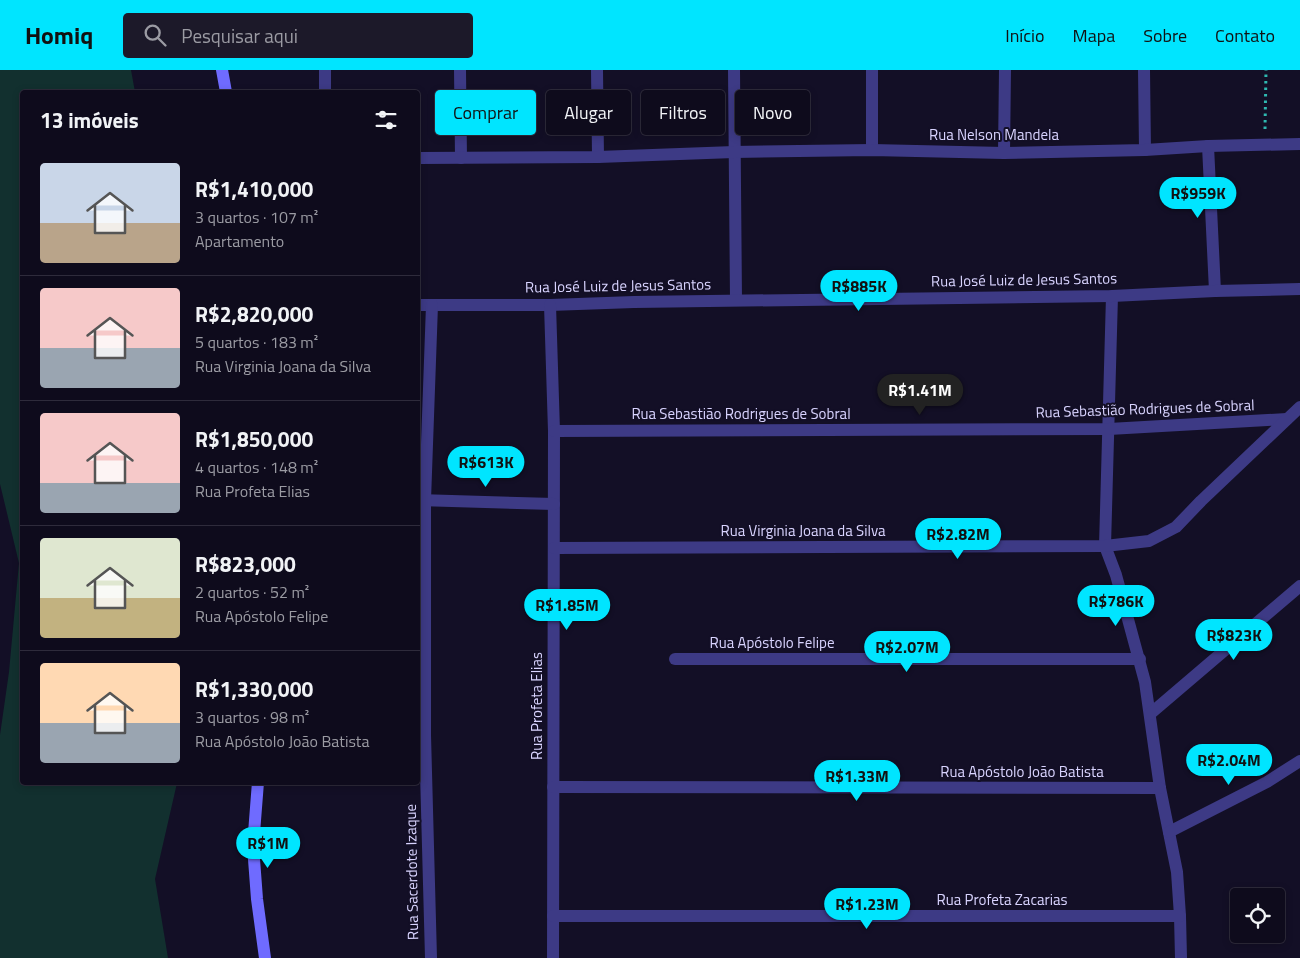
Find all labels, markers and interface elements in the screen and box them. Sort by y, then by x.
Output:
search box [123,13,473,58]
text: Homiq [25,17,93,53]
icon: search [141,21,169,49]
text: Pesquisar aqui [181,21,298,50]
text: Início [1005,22,1045,49]
text: Mapa [1073,22,1115,49]
text: Sobre [1143,22,1187,49]
text: Contato [1215,22,1275,49]
chip: Comprar [435,90,536,135]
chip: Alugar [546,90,631,135]
chip: Filtros [641,90,725,135]
chip: Novo [735,90,810,135]
text: 13 imóveis [40,104,139,136]
icon: filters [372,106,400,134]
street label: Rua Nelson Mandela [929,123,1059,146]
text: R$1,410,000 [195,173,313,205]
pin: R$959K [1157,176,1239,219]
text: R$959K [1170,181,1226,205]
icon: home [80,183,140,243]
text: 3 quartos · 107 m² [195,205,318,229]
text: Apartamento [195,229,284,253]
street label: Rua José Luiz de Jesus Santos [931,266,1117,293]
pin: R$885K [818,270,900,312]
street label: Rua José Luiz de Jesus Santos [525,272,711,299]
text: R$885K [831,274,887,298]
text: R$2,820,000 [195,298,313,330]
icon: home [80,308,140,368]
text: 5 quartos · 183 m² [195,330,318,354]
text: Rua Virginia Joana da Silva [195,354,371,378]
pin: R$1.41M [874,374,966,416]
text: R$1.41M [888,378,952,402]
street label: Rua Sebastião Rodrigues de Sobral [1035,393,1255,424]
street label: Rua Sebastião Rodrigues de Sobral [631,402,851,425]
text: R$1,850,000 [195,423,313,455]
icon: home [80,433,140,493]
pin: R$613K [445,446,527,488]
text: R$613K [458,450,514,474]
text: 4 quartos · 148 m² [195,455,318,479]
text: Rua Profeta Elias [195,479,310,503]
pin: R$2.82M [912,518,1004,560]
street label: Rua Virginia Joana da Silva [720,519,886,542]
text: R$2.82M [926,522,990,546]
text: R$823,000 [195,548,296,580]
icon: home [80,558,140,618]
text: 2 quartos · 52 m² [195,580,309,604]
pin: R$786K [1075,584,1157,627]
pin: R$1.85M [521,588,613,631]
text: R$786K [1088,589,1144,613]
text: R$1.85M [535,593,599,617]
text: Rua Apóstolo Felipe [195,604,328,628]
pin: R$823K [1193,618,1275,661]
text: R$823K [1206,623,1262,647]
pin: R$2.07M [861,630,953,673]
street label: Rua Apóstolo Felipe [709,631,835,654]
text: R$2.07M [875,635,939,659]
street label: Rua Profeta Elias [525,652,548,760]
text: R$1,330,000 [195,673,313,705]
icon: home [80,683,140,743]
text: 3 quartos · 98 m² [195,705,309,729]
text: Rua Apóstolo João Batista [195,729,369,753]
pin: R$2.04M [1183,744,1275,786]
text: R$2.04M [1197,748,1261,772]
pin: R$1.33M [811,760,903,802]
street label: Rua Apóstolo João Batista [940,760,1104,783]
text: R$1.33M [825,764,889,788]
street label: Rua Sacerdote Izaque [399,804,424,940]
pin: R$1M [238,826,298,869]
text: R$1M [247,831,289,855]
pin: R$1.23M [821,888,913,930]
street label: Rua Profeta Zacarias [937,888,1067,911]
map controls [1230,888,1285,943]
button: locate [1230,888,1285,943]
text: R$1.23M [835,892,899,916]

